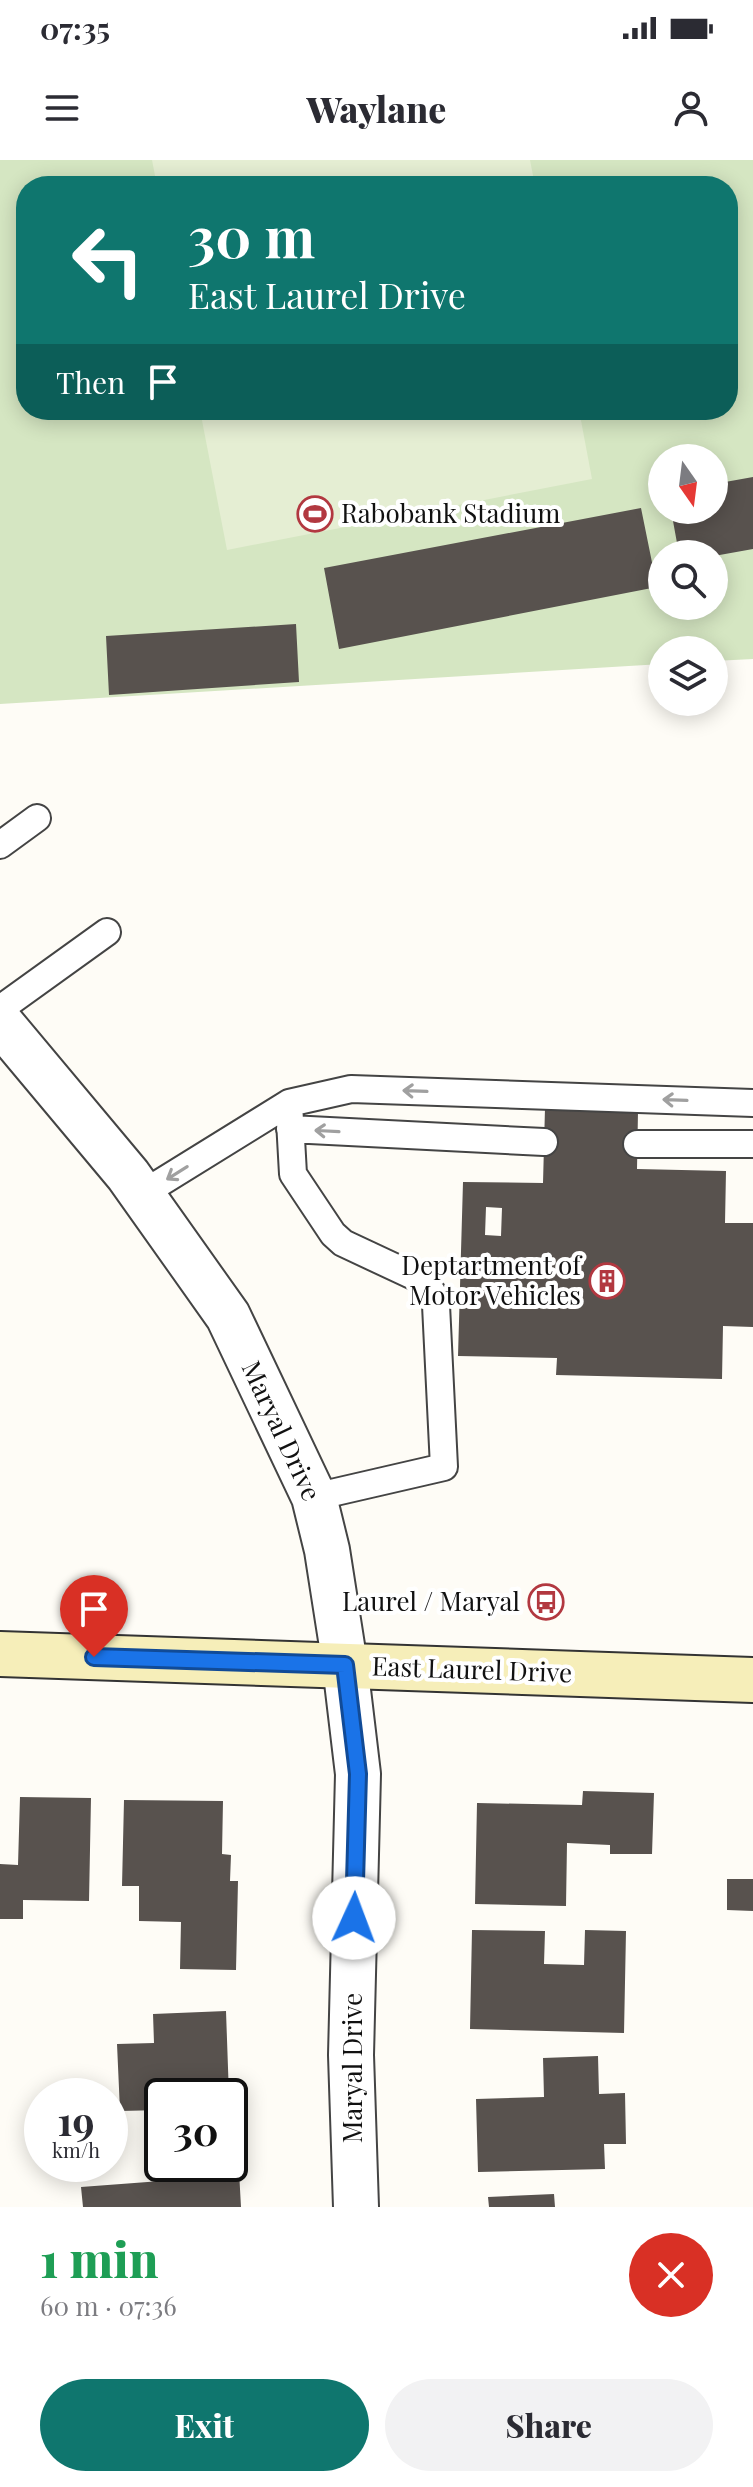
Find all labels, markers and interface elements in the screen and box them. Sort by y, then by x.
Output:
text: 07:35 [40,8,110,48]
text: Waylane [306,84,447,132]
icon: menu [40,86,84,130]
icon: person [669,86,713,130]
text: 30 m [188,198,315,273]
icon: left [56,208,160,312]
text: East Laurel Drive [188,270,466,318]
icon: arrive [141,360,185,404]
text: Then [56,362,125,402]
north arrow [648,444,728,524]
map controls [648,444,728,716]
sports icon: Rabobank Stadium [296,495,334,533]
place label: Rabobank Stadium [341,495,560,530]
button: search [648,540,728,620]
button: layers [648,636,728,716]
one-way arrow [402,1083,429,1098]
one-way arrow [662,1092,689,1108]
one-way arrow [314,1123,341,1138]
one-way arrow [166,1165,189,1181]
place label: Deptartment of Motor Vehicles [401,1247,583,1312]
building icon: Deptartment of Motor Vehicles [588,1262,626,1300]
street label: Maryal Drive [235,1355,330,1506]
pin [60,1575,128,1657]
place label: Laurel / Maryal [342,1583,520,1618]
bus stop icon: Laurel / Maryal [527,1583,565,1621]
icon: arrive [72,1587,116,1631]
street label: East Laurel Drive [371,1648,573,1689]
position arrow [312,1876,396,1960]
street label: Maryal Drive [334,1993,369,2143]
speed limit sign: 30 [144,2078,248,2182]
text: 19 [57,2093,95,2146]
text: km/h [52,2136,100,2163]
text: 1 min [40,2226,158,2290]
button: close [629,2233,713,2317]
text: 60 m · 07:36 [40,2288,177,2323]
button: Exit [40,2379,369,2471]
button: Share [385,2379,713,2471]

